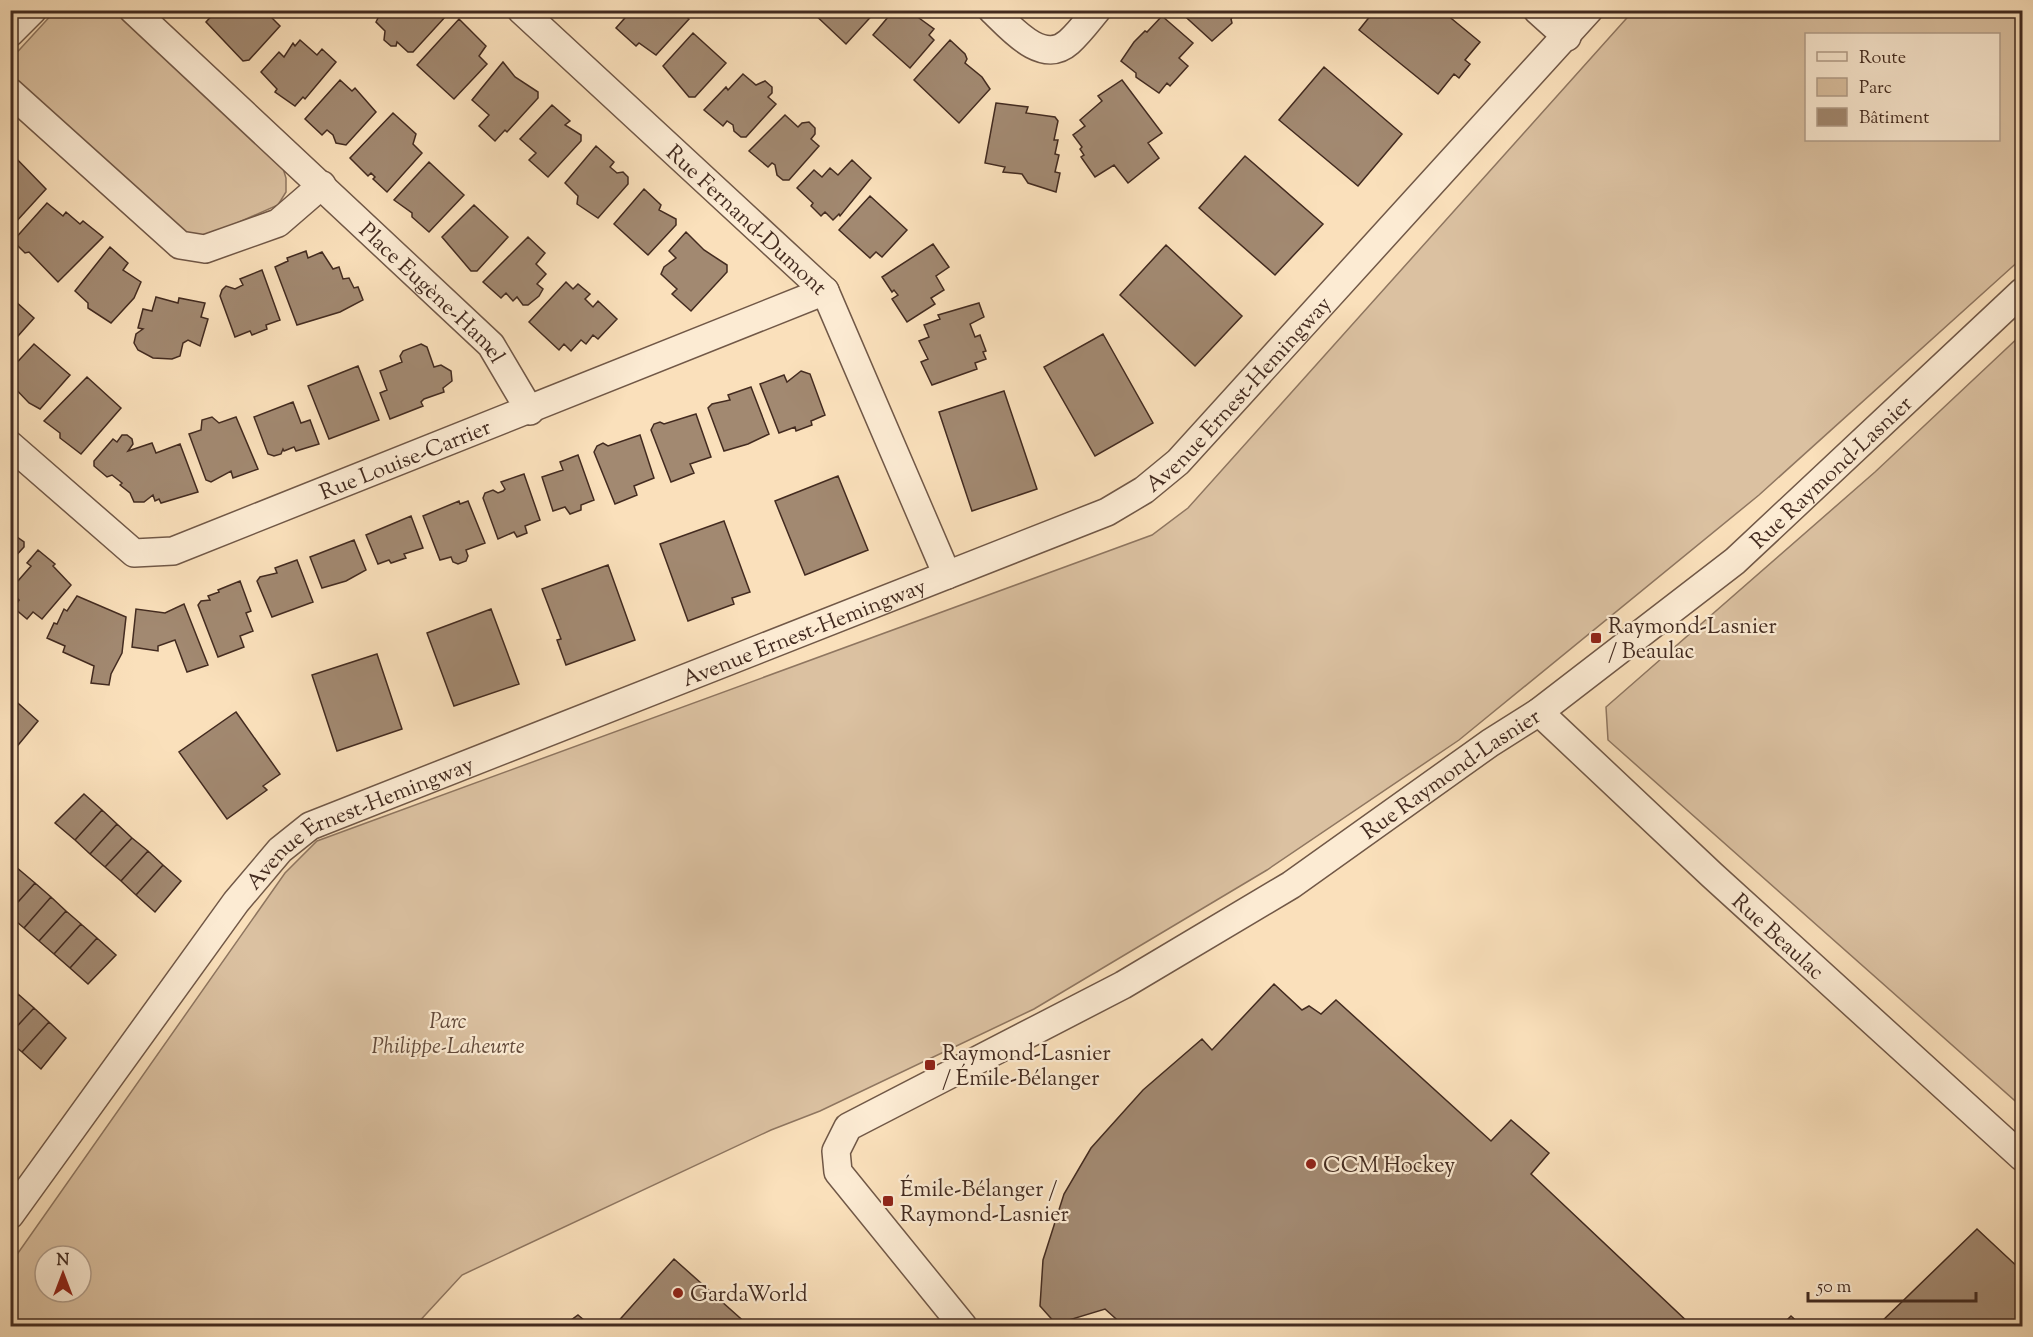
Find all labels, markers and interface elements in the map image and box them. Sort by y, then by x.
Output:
legend [1805,33,2000,141]
text: Route [1859,46,1906,72]
text: Parc [1859,76,1892,102]
text: Bâtiment [1859,106,1929,132]
street label: Rue Fernand-Dumont [657,138,833,304]
street label: Place Eugène-Hamel [351,216,511,370]
street label: Avenue Ernest-Hemingway [1140,290,1340,502]
street label: Rue Raymond-Lasnier [1744,390,1921,558]
street label: Rue Louise-Carrier [315,413,496,510]
street label: Avenue Ernest-Hemingway [678,572,931,697]
place label: Raymond-Lasnier / Beaulac [1608,612,1777,669]
marker: Raymond-Lasnier / Beaulac [1589,631,1603,645]
street label: Rue Raymond-Lasnier [1356,702,1548,849]
street label: Avenue Ernest-Hemingway [240,750,479,898]
street label: Rue Beaulac [1723,887,1830,989]
park label: Parc Philippe-Laheurte [371,1007,525,1064]
place label: Raymond-Lasnier / Émile-Bélanger [942,1039,1111,1096]
marker: Raymond-Lasnier / Émile-Bélanger [923,1058,937,1072]
place label: CCM Hockey [1323,1151,1455,1183]
marker: CCM Hockey [1304,1157,1318,1171]
place label: Émile-Bélanger / Raymond-Lasnier [900,1174,1069,1232]
marker: Émile-Bélanger / Raymond-Lasnier [881,1194,895,1208]
north arrow [33,1244,93,1304]
text: N [57,1250,70,1273]
scale bar [1808,1265,1976,1303]
text: 50 m [1816,1275,1852,1301]
place label: GardaWorld [690,1280,808,1312]
marker: GardaWorld [671,1286,685,1300]

